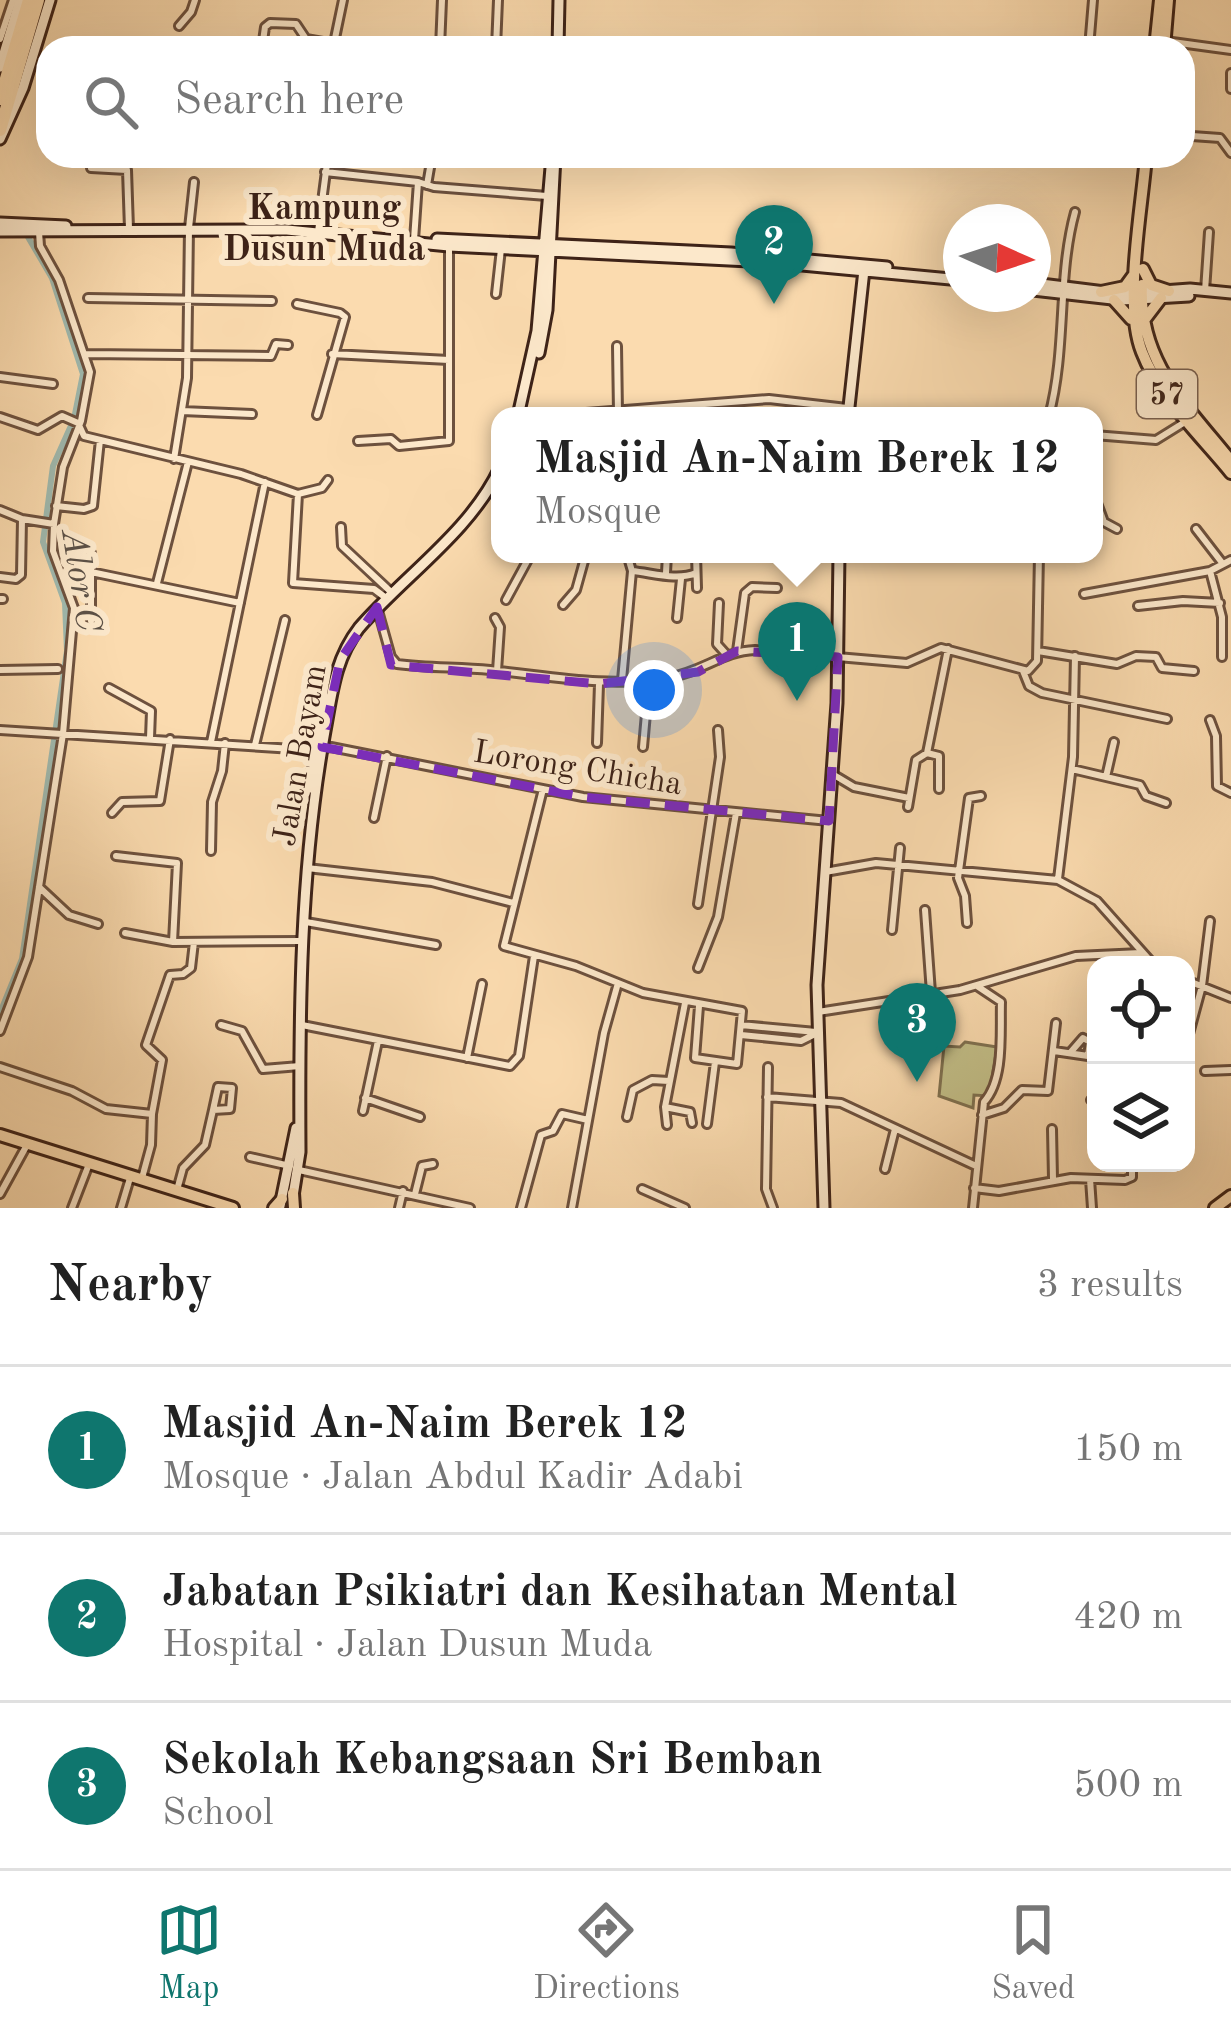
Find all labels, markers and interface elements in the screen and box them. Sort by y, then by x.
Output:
search box [36,36,1195,168]
icon: search [78,69,144,135]
text: Search here [174,79,404,124]
district label: Kampung Dusun Muda [223,192,425,269]
north arrow [943,204,1051,312]
pin: 2 [735,205,813,304]
road number: 57 [1137,370,1197,418]
popup [491,407,1103,563]
text: Masjid An-Naim Berek 12 [534,438,1060,483]
text: Mosque [534,493,662,532]
water label: Alor C [53,525,106,636]
pin: 1 [758,602,836,701]
your location [624,660,684,720]
street label: Jalan Bayam [269,662,334,849]
street label: Lorong Chicha [471,737,684,802]
map controls [1087,956,1195,1172]
button: locate [1087,956,1195,1064]
pin: 3 [878,983,956,1082]
button: layers [1087,1064,1195,1172]
text: Nearby [48,1261,213,1312]
text: 3 results [1037,1266,1183,1305]
text: Masjid An-Naim Berek 12 [162,1403,688,1448]
text: 1 [76,1430,98,1469]
text: 150 m [1073,1430,1183,1469]
text: Mosque · Jalan Abdul Kadir Adabi [162,1458,743,1497]
text: Jabatan Psikiatri dan Kesihatan Mental [162,1571,958,1616]
text: 2 [76,1598,98,1637]
text: 420 m [1073,1598,1183,1637]
text: Hospital · Jalan Dusun Muda [162,1626,652,1665]
text: Sekolah Kebangsaan Sri Bemban [162,1739,823,1784]
text: 3 [76,1766,98,1805]
text: 500 m [1073,1766,1183,1805]
text: School [162,1794,274,1833]
tab: Map [156,1897,222,2010]
tab: Directions [533,1897,680,2010]
tab: Saved [991,1897,1075,2010]

